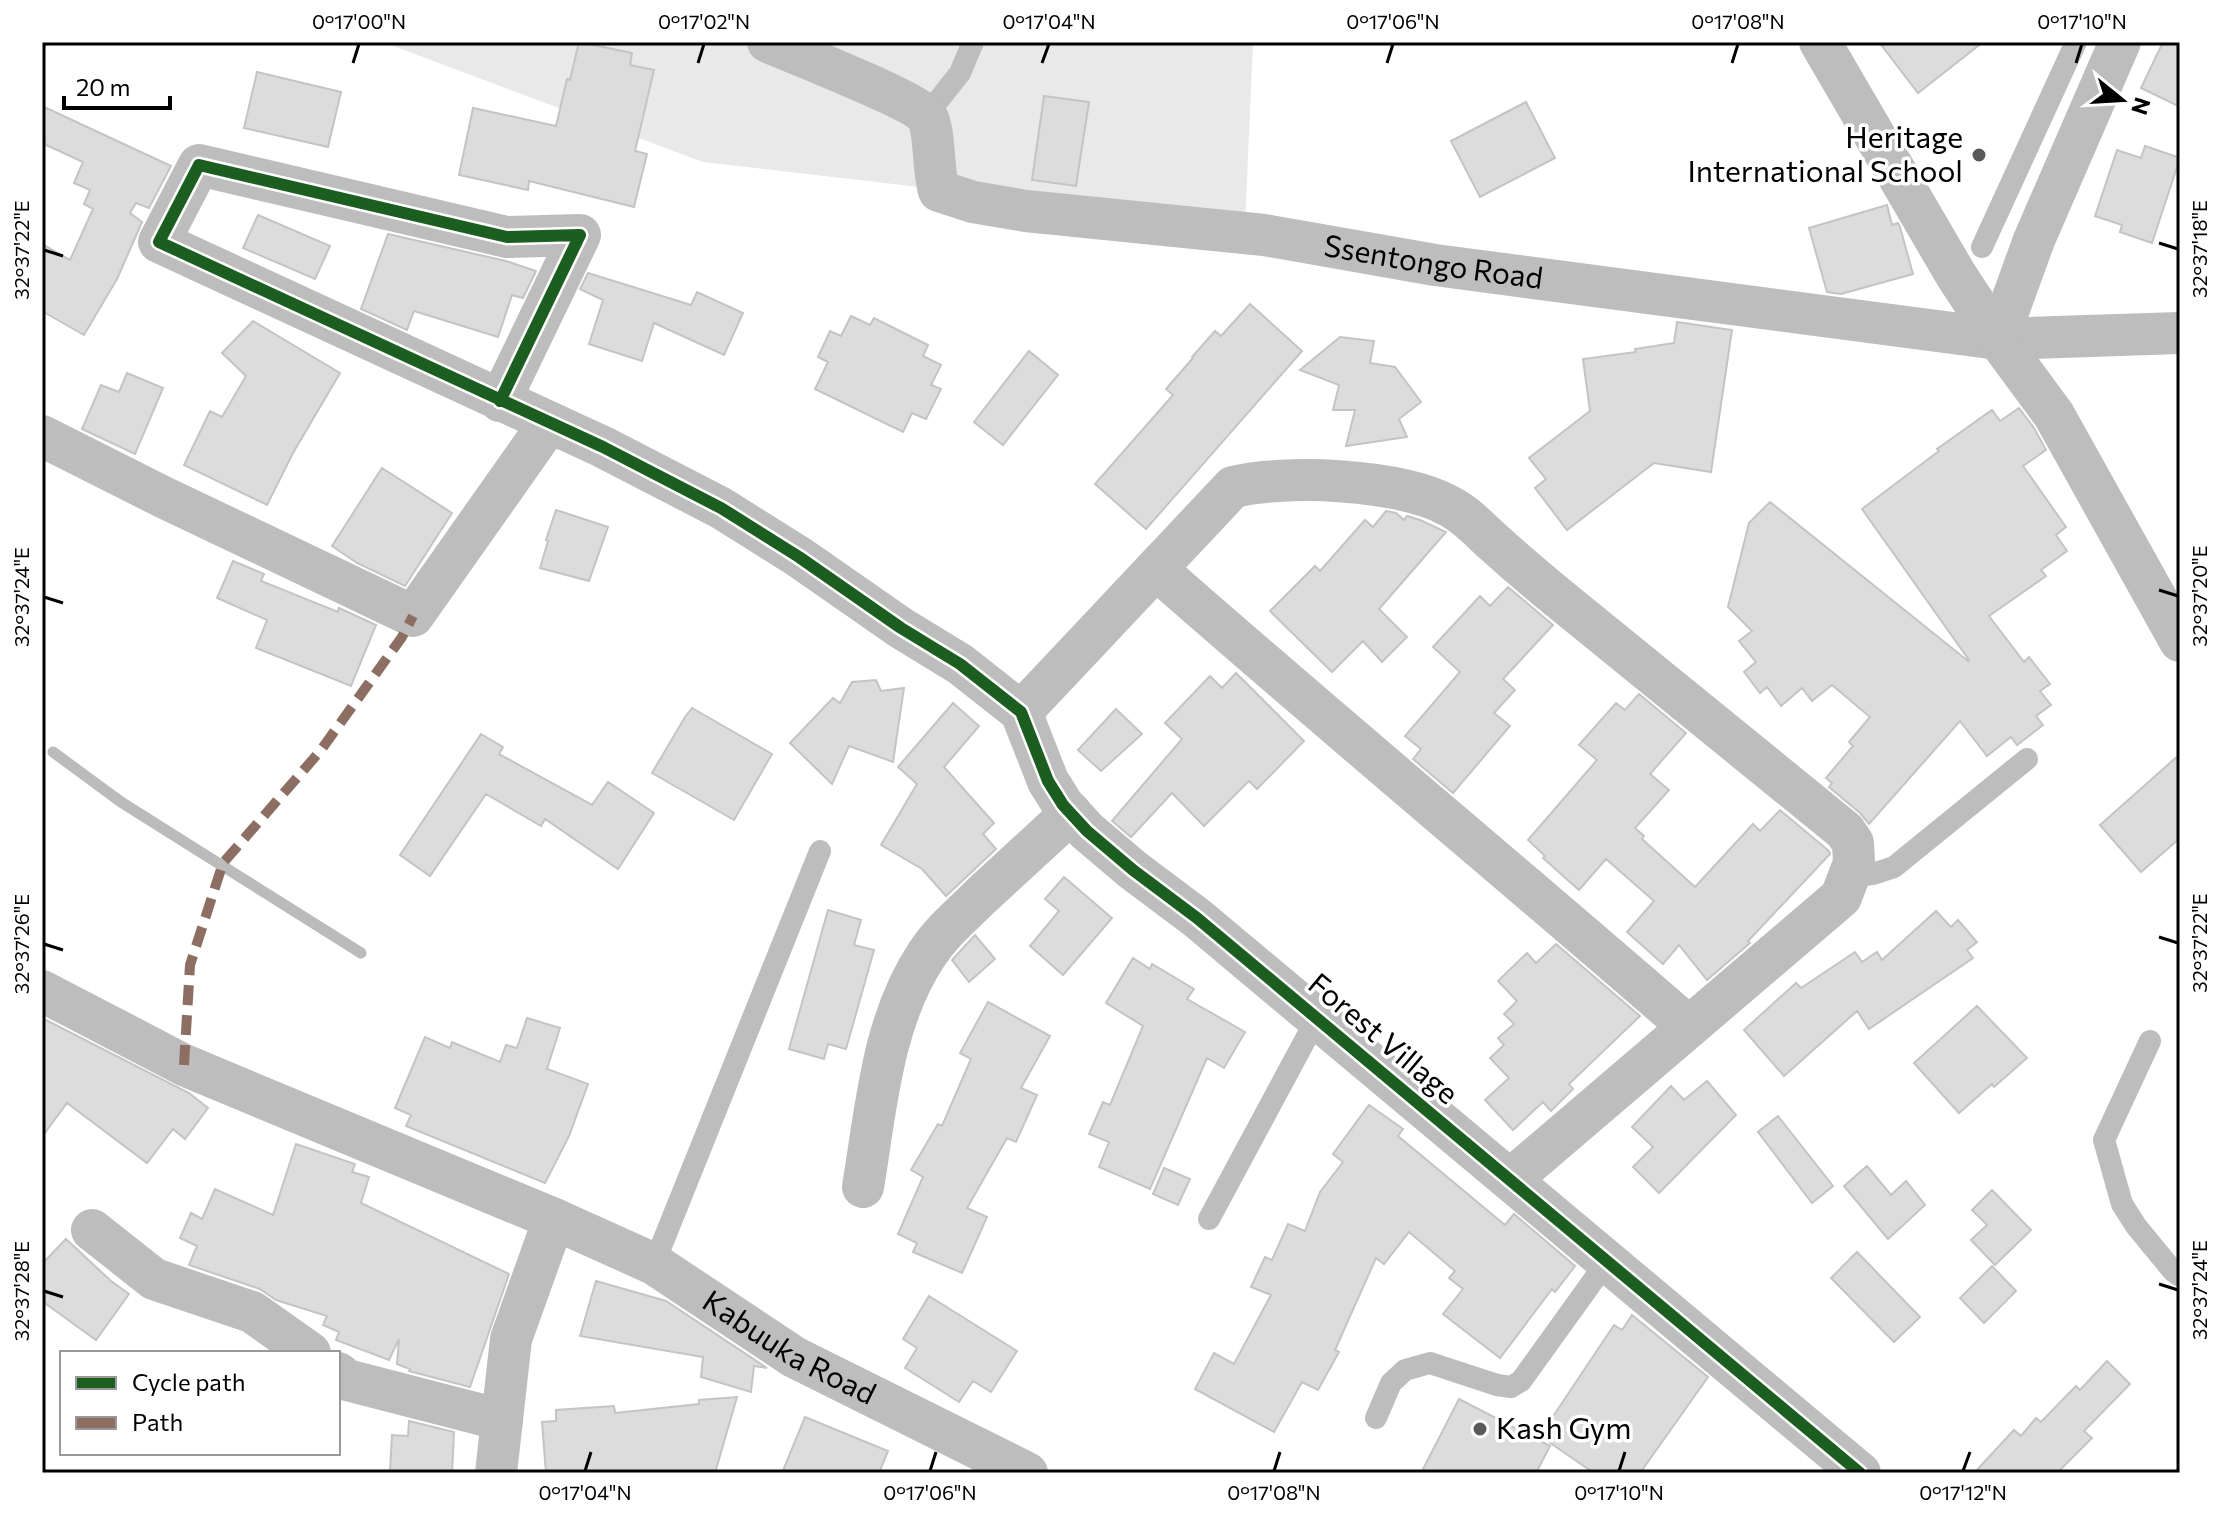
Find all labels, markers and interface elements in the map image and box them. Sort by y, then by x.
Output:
text: 0°17'00"N [312,9,406,33]
text: 0°17'02"N [658,9,750,33]
text: 0°17'04"N [1002,9,1096,33]
text: 0°17'06"N [1346,9,1440,33]
text: 0°17'08"N [1691,9,1785,33]
text: 0°17'10"N [2037,9,2127,33]
scale bar [64,60,170,110]
north arrow [2082,60,2162,140]
text: 20 m [76,72,130,101]
text: N [2126,94,2157,118]
place label: Heritage International School [1687,117,1963,188]
marker: Heritage International School [1970,146,1988,164]
text: 32°37'22"E [9,200,33,300]
text: 32°37'18"E [2187,200,2211,298]
street label: Ssentongo Road [1321,225,1546,295]
text: 32°37'20"E [2187,545,2211,647]
text: 32°37'24"E [9,547,33,647]
text: 32°37'22"E [2187,893,2211,993]
text: 32°37'26"E [9,894,33,994]
street label: Forest Village [1302,964,1467,1111]
text: 32°37'24"E [2187,1240,2211,1340]
text: 32°37'28"E [9,1241,33,1341]
street label: Kabuuka Road [697,1281,883,1411]
legend [60,1351,340,1455]
text: Cycle path [132,1367,246,1396]
text: Path [132,1407,183,1436]
place label: Kash Gym [1496,1408,1631,1445]
marker: Kash Gym [1471,1420,1489,1438]
text: 0°17'04"N [538,1480,632,1504]
text: 0°17'06"N [883,1480,977,1504]
text: 0°17'08"N [1227,1480,1321,1504]
text: 0°17'10"N [1574,1480,1664,1504]
text: 0°17'12"N [1919,1480,2007,1504]

